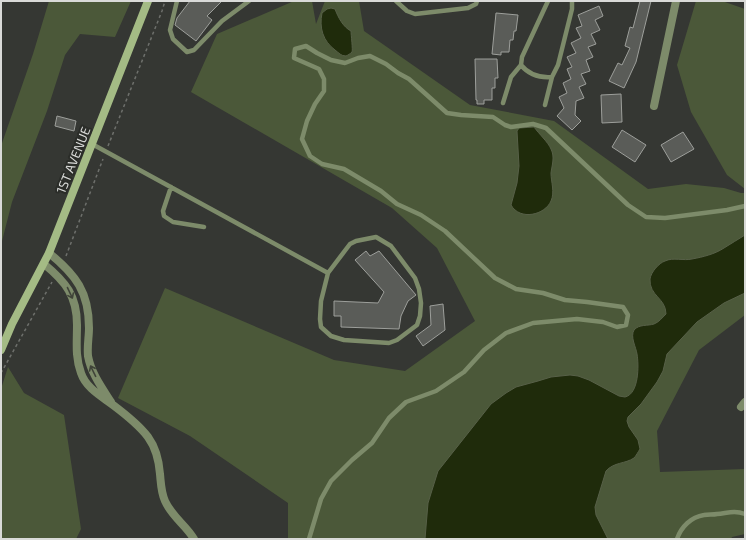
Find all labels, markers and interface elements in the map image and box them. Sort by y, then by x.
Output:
street label: 1ST AVENUE [52,124,94,196]
one-way arrow [67,286,74,298]
one-way arrow [89,365,96,377]

